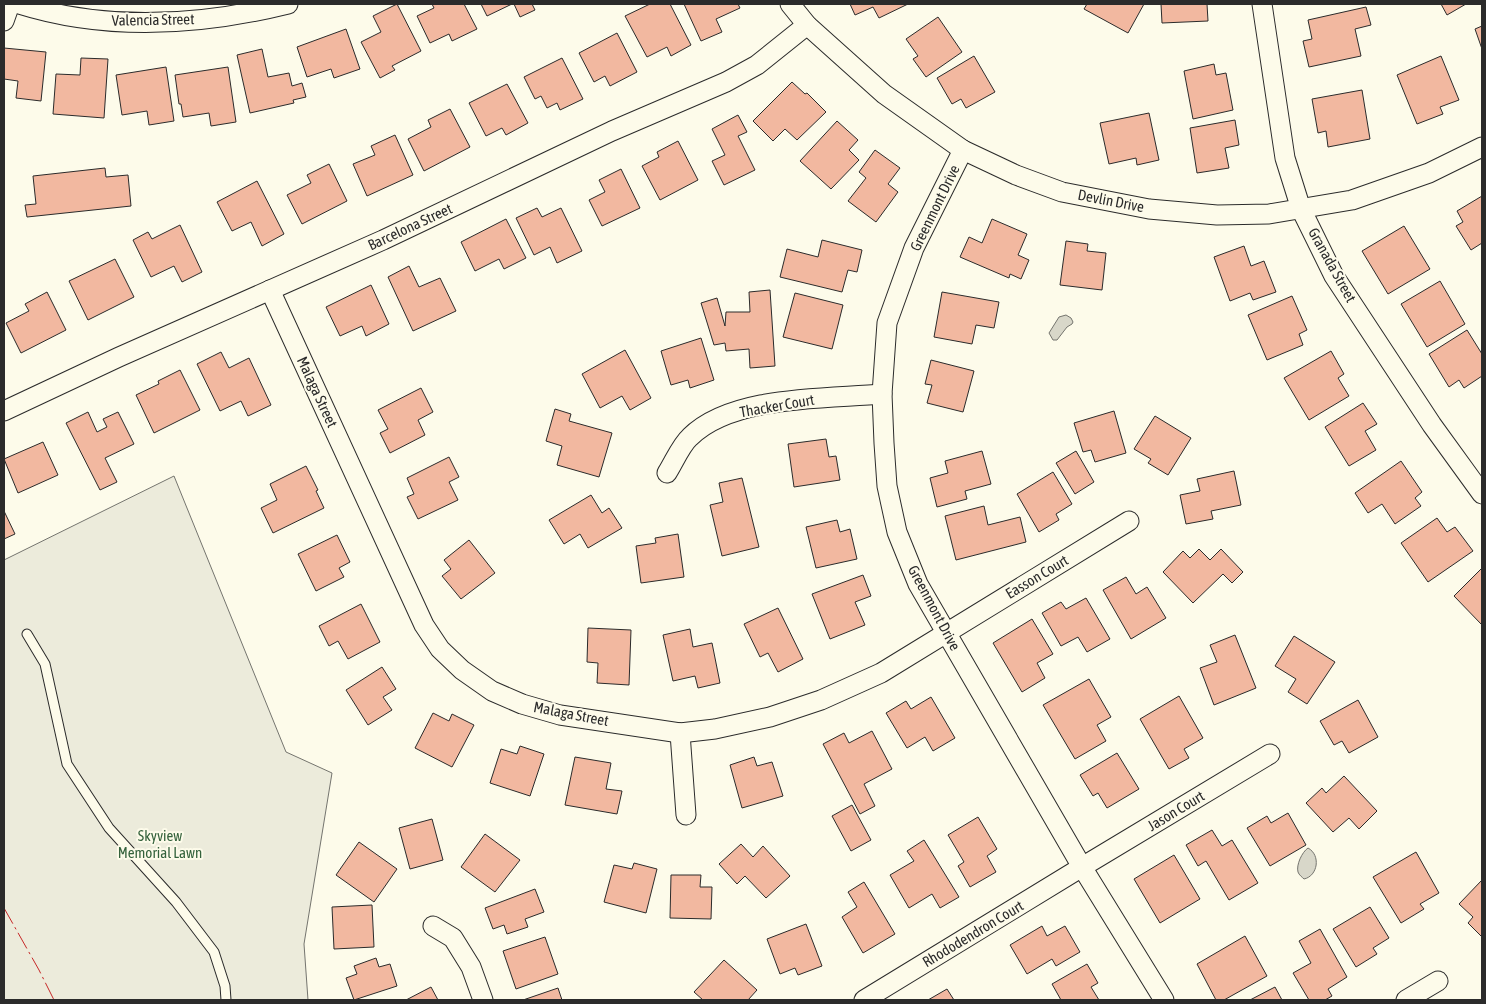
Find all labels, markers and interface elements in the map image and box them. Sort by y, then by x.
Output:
street label: Valencia Street [111,10,195,29]
street label: Greenmont Drive [906,162,963,254]
street label: Devlin Drive [1077,186,1146,215]
street label: Barcelona Street [365,200,455,253]
street label: Granada Street [1305,225,1360,305]
street label: Malaga Street [294,354,341,430]
street label: Thacker Court [738,391,815,420]
street label: Easson Court [1002,551,1071,602]
street label: Greenmont Drive [905,562,964,653]
street label: Malaga Street [532,698,610,729]
street label: Jason Court [1144,787,1207,834]
park label: Skyview Memorial Lawn [118,827,202,861]
street label: Rhododendron Court [919,897,1026,970]

